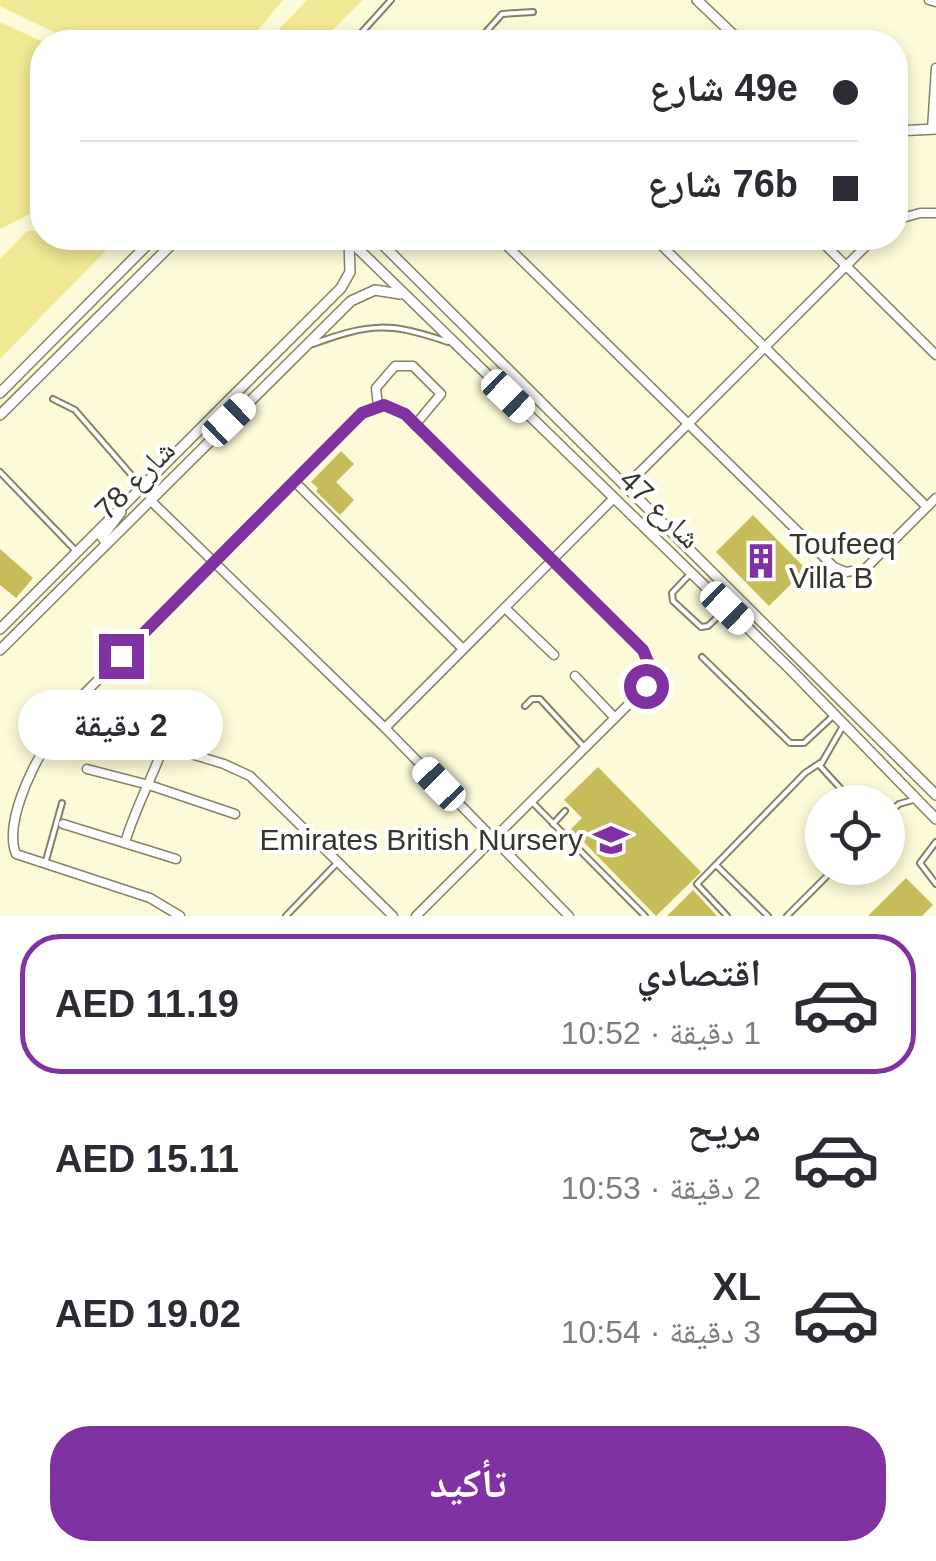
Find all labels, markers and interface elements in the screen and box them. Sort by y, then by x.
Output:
text: 49e شارع [649,67,798,109]
text: 76b شارع [647,163,798,205]
car [476,364,540,428]
car [197,388,261,452]
street label: شارع 78 [88,433,183,528]
street label: شارع 47 [611,462,707,557]
place label: Toufeeq Villa B [789,527,896,594]
building icon: Toufeeq Villa B [742,542,780,580]
car [695,576,759,640]
route end [99,634,144,679]
route start [624,664,669,709]
callout: 2 دقيقة [18,691,224,761]
text: 2 دقيقة [74,707,167,743]
car [407,752,471,816]
map controls [805,785,905,885]
button: locate [805,785,905,885]
school or university icon: Emirates British Nursery [592,821,630,859]
place label: Emirates British Nursery [260,823,583,856]
text: اقتصادي [637,952,761,994]
icon: car [791,959,881,1049]
text: AED 11.19 [55,983,239,1025]
text: 1 دقيقة · 10:52 [561,1015,761,1051]
text: مريح [687,1107,761,1149]
icon: car [791,1114,881,1204]
text: AED 15.11 [55,1138,239,1180]
text: 2 دقيقة · 10:53 [561,1170,761,1206]
text: XL [712,1266,761,1308]
icon: car [791,1269,881,1359]
text: AED 19.02 [55,1293,241,1335]
text: 3 دقيقة · 10:54 [561,1314,761,1350]
button: تأكيد [50,1426,886,1541]

